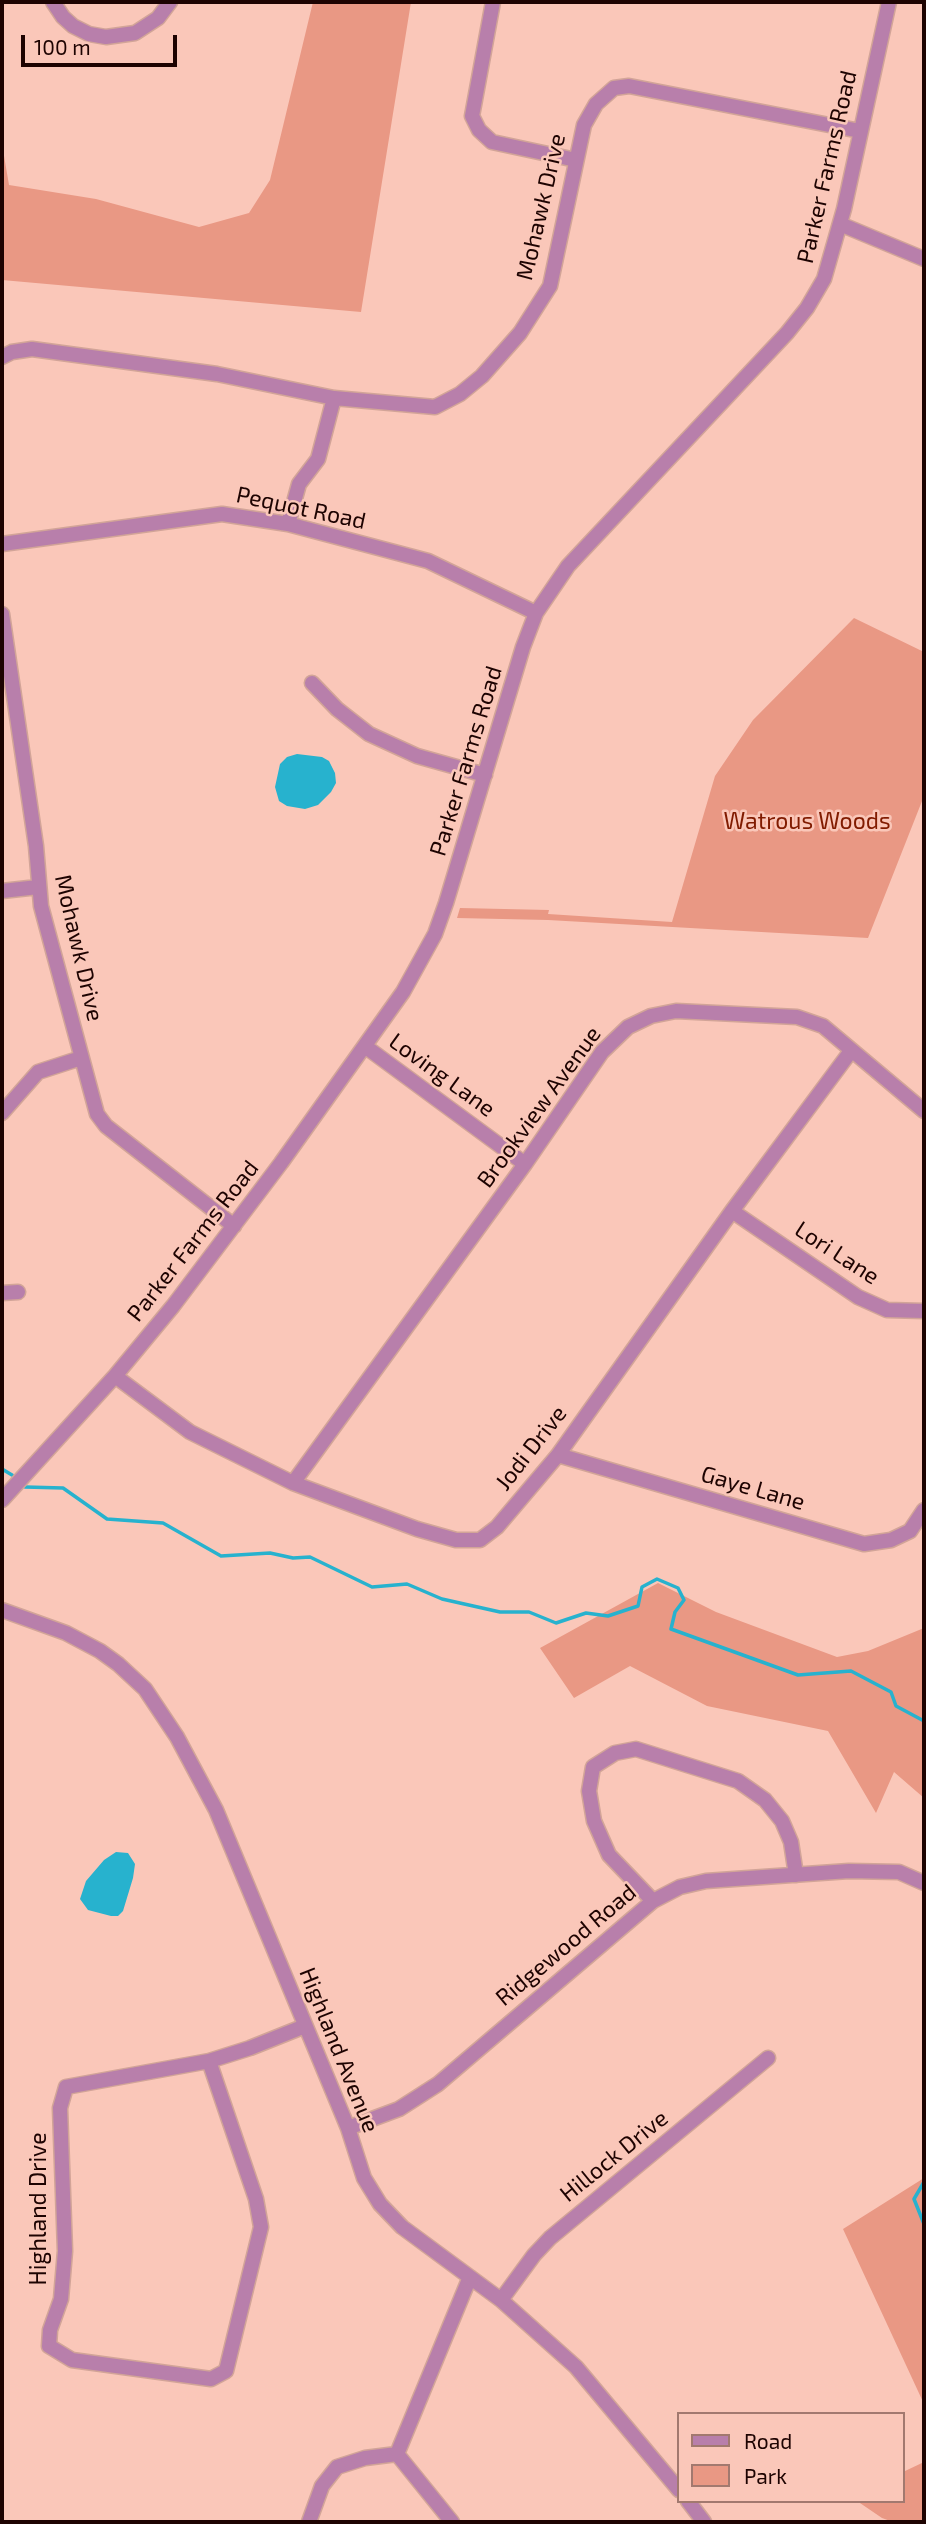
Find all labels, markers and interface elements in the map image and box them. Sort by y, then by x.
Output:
scale bar [24,21,180,65]
text: 100 m [34,34,91,59]
street label: Parker Farms Road [791,68,863,266]
street label: Mohawk Drive [511,131,571,283]
street label: Pequot Road [234,481,368,535]
street label: Parker Farms Road [424,663,508,859]
park label: Watrous Woods [723,807,891,835]
street label: Mohawk Drive [49,872,109,1024]
street label: Brookview Avenue [471,1021,607,1193]
street label: Loving Lane [384,1027,500,1123]
street label: Parker Farms Road [121,1155,265,1327]
street label: Lori Lane [790,1216,884,1290]
street label: Jodi Drive [489,1400,573,1496]
street label: Gaye Lane [698,1460,808,1516]
street label: Ridgewood Road [490,1878,642,2012]
street label: Highland Avenue [293,1963,385,2137]
street label: Hillock Drive [555,2104,673,2208]
street label: Highland Drive [24,2133,52,2285]
legend [678,2412,905,2503]
text: Road [744,2428,792,2453]
text: Park [744,2463,787,2488]

